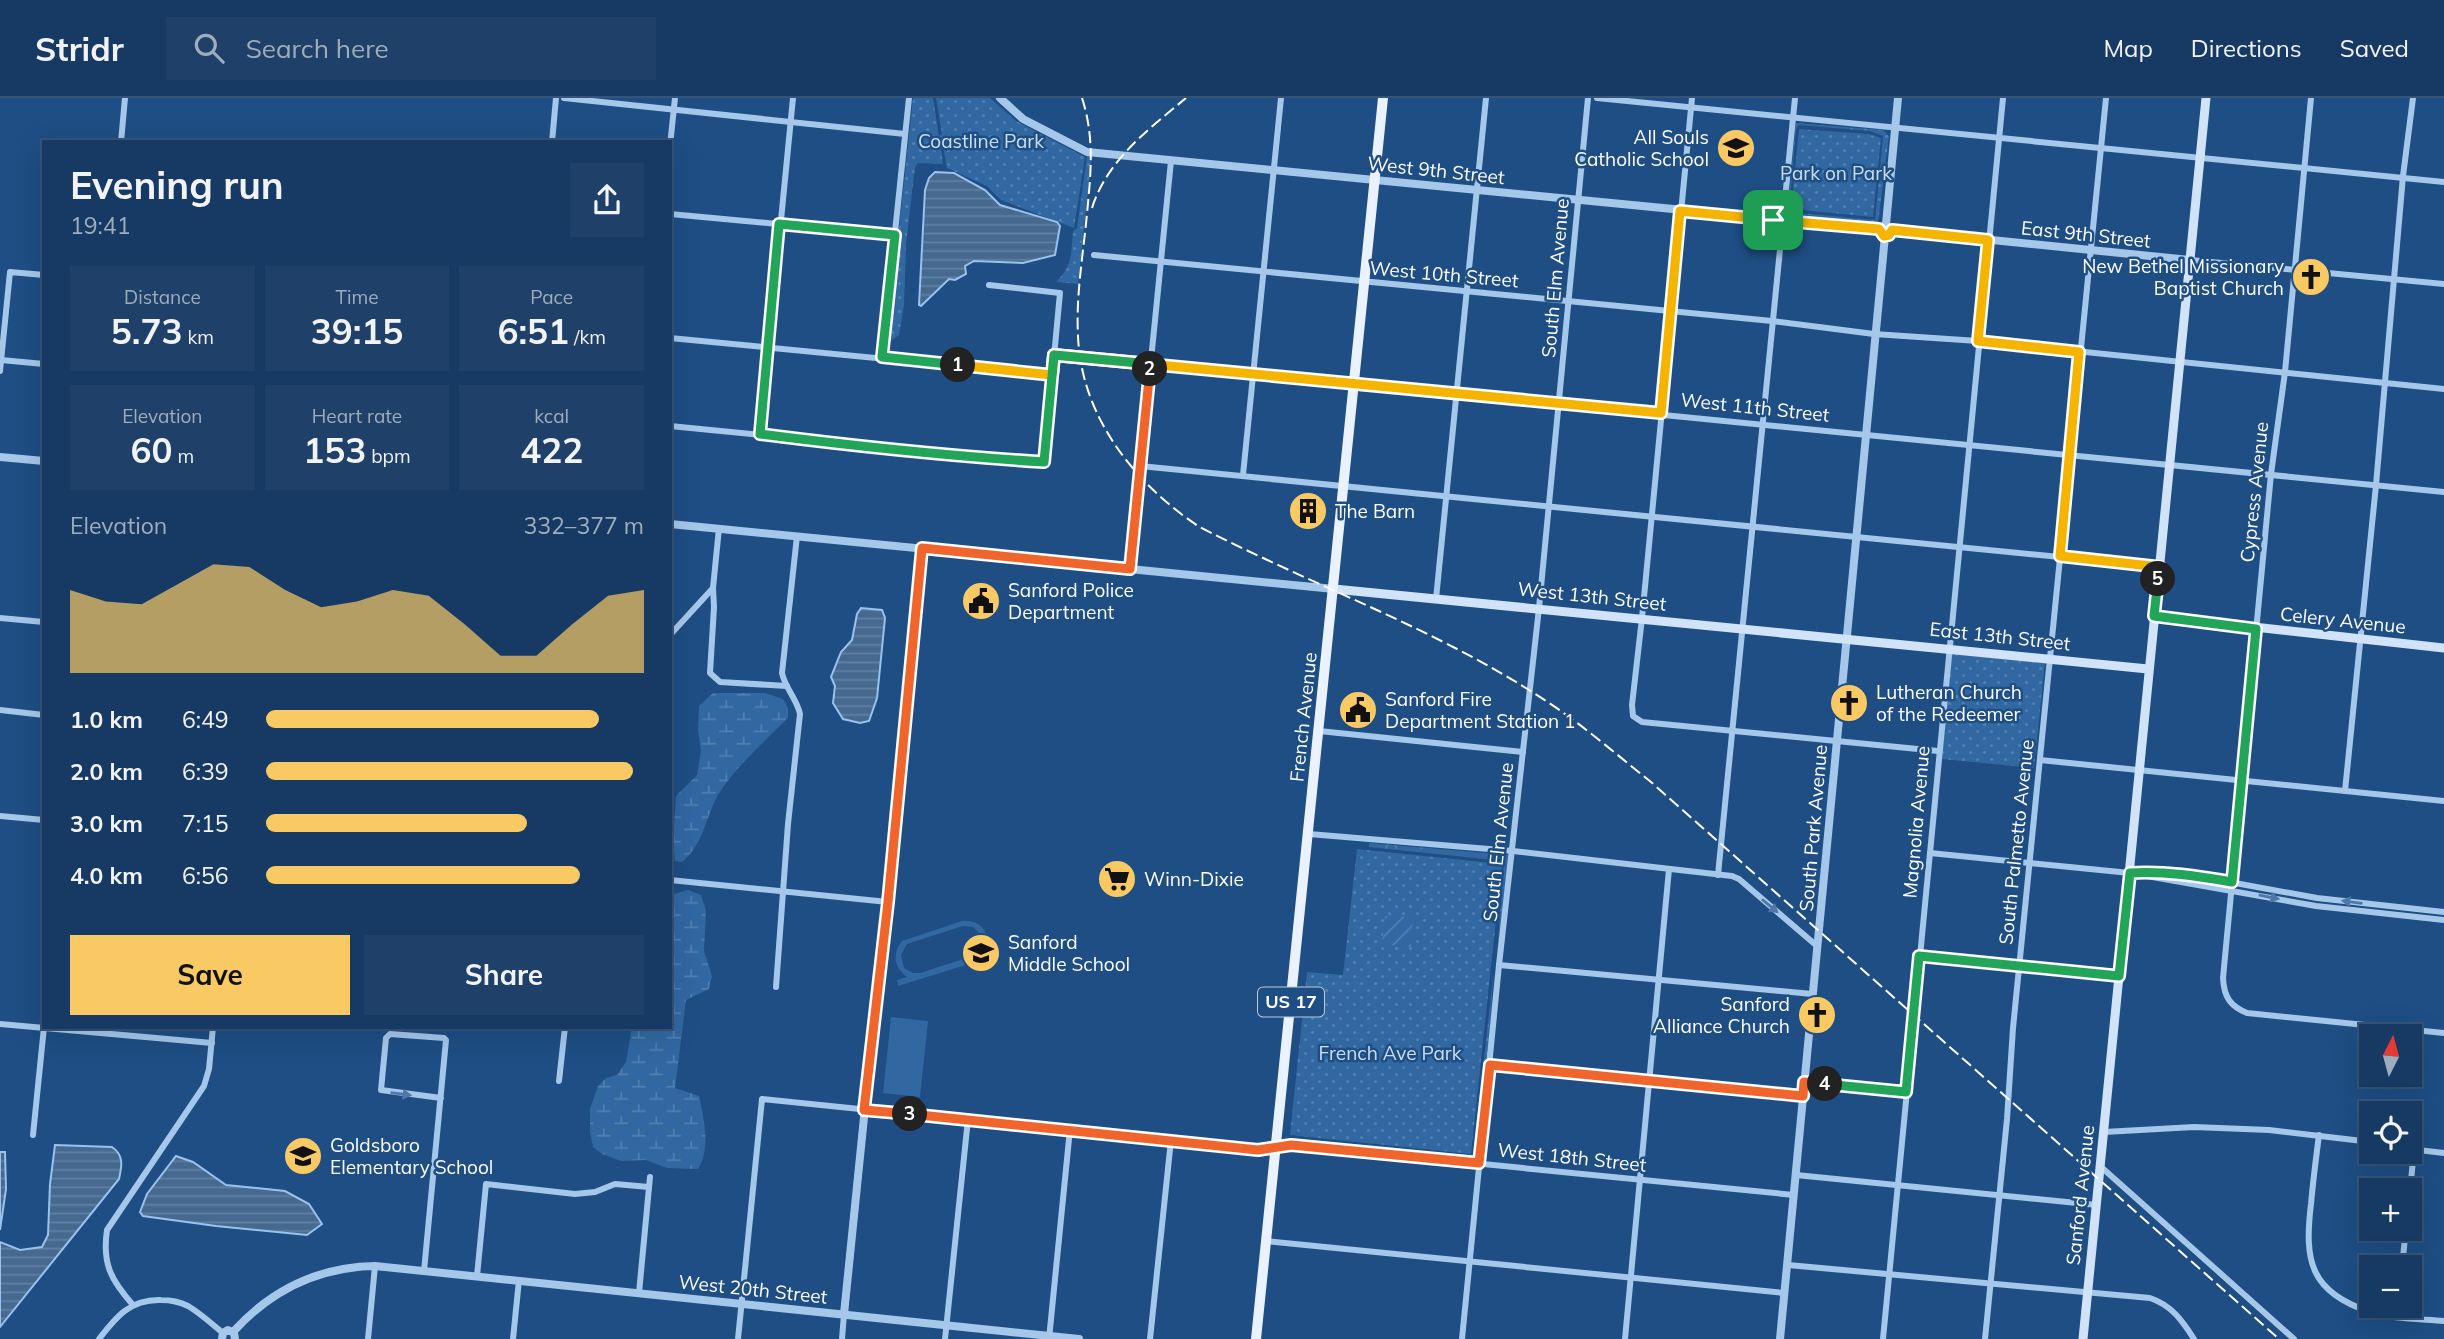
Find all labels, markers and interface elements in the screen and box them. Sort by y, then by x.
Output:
search box [166,17,656,80]
text: Stridr [35,28,124,69]
icon: search [190,29,228,67]
text: Search here [246,32,389,65]
text: Map [2103,33,2153,63]
text: Directions [2191,33,2302,63]
text: Saved [2340,33,2409,63]
place label: All Souls Catholic School [1574,125,1709,171]
school or university icon: All Souls Catholic School [1715,127,1757,169]
park label: Coastline Park [918,129,1044,153]
street label: West 9th Street [1366,151,1506,189]
text: Evening run [70,161,284,209]
park label: Park on Park [1780,161,1892,185]
button: share [570,163,644,237]
pin [1743,190,1803,250]
street label: South Elm Avenue [1536,197,1574,359]
icon: arrive [1754,201,1792,239]
text: 19:41 [70,211,130,240]
street label: East 9th Street [2020,215,2152,253]
place label: New Bethel Missionary Baptist Church [2082,254,2284,300]
street label: West 10th Street [1369,256,1520,292]
church icon: New Bethel Missionary Baptist Church [2290,256,2332,298]
text: Distance [124,285,201,309]
text: Time [335,285,379,309]
text: Pace [530,285,573,309]
text: 5.73 [111,309,182,353]
text: 39:15 [311,309,403,353]
text: 6:51 [497,309,569,353]
text: km [182,325,214,349]
text: /km [569,325,606,349]
pin: 1 [940,348,976,382]
text: 1 [952,352,963,376]
pin: 2 [1132,352,1168,386]
text: 2 [1144,356,1155,380]
street label: West 11th Street [1679,387,1831,427]
text: Elevation [122,404,203,428]
text: Heart rate [312,404,402,428]
text: kcal [534,404,569,428]
street label: Cypress Avenue [2235,421,2273,563]
text: 60 [130,428,173,472]
text: 153 [303,428,366,472]
text: 422 [520,428,583,472]
text: m [173,444,194,468]
text: bpm [366,444,411,468]
building icon: The Barn [1287,490,1329,532]
place label: The Barn [1335,499,1415,523]
text: Elevation [70,511,167,540]
text: 332–377 m [523,511,644,540]
pin: 5 [2140,561,2176,596]
text: 5 [2152,566,2163,590]
street label: West 13th Street [1516,576,1668,616]
place label: Sanford Police Department [1008,578,1134,624]
public building icon: Sanford Police Department [960,580,1002,622]
street label: Celery Avenue [2279,601,2407,639]
street label: East 13th Street [1928,617,2072,655]
street label: French Avenue [1284,651,1322,783]
place label: Lutheran Church of the Redeemer [1876,680,2022,726]
church icon: Lutheran Church of the Redeemer [1828,682,1870,724]
place label: Sanford Fire Department Station 1 [1385,687,1576,733]
public building icon: Sanford Fire Department Station 1 [1337,689,1379,731]
text: 1.0 km [70,705,143,734]
text: 6:49 [182,705,229,734]
street label: South Palmetto Avenue [1993,738,2039,946]
street label: South Park Avenue [1794,744,1832,912]
street label: Magnolia Avenue [1897,745,1935,899]
text: 2.0 km [70,757,143,786]
text: 6:39 [182,757,229,786]
street label: South Elm Avenue [1478,761,1518,923]
text: 3.0 km [70,809,143,838]
text: 7:15 [182,809,229,838]
supermarket icon: Winn-Dixie [1096,858,1138,900]
text: 4.0 km [70,861,143,890]
text: 6:56 [182,861,229,890]
place label: Winn-Dixie [1144,867,1244,891]
one-way arrow [2258,892,2280,903]
one-way arrow [2341,896,2363,907]
one-way arrow [1761,898,1779,914]
place label: Sanford Middle School [1008,930,1130,976]
school or university icon: Sanford Middle School [960,932,1002,974]
button: Save [70,935,350,1015]
button: Share [364,935,644,1015]
road number: US 17 [1258,988,1324,1016]
place label: Sanford Alliance Church [1653,992,1790,1038]
church icon: Sanford Alliance Church [1796,994,1838,1036]
north arrow [2359,1024,2422,1087]
map controls [2359,1024,2422,1318]
park label: French Ave Park [1319,1041,1462,1065]
pin: 4 [1808,1066,1842,1102]
text: 4 [1819,1071,1830,1095]
one-way arrow [390,1088,412,1099]
pin: 3 [892,1096,928,1132]
text: 3 [904,1101,915,1125]
button: locate [2359,1101,2422,1164]
street label: Sanford Avenue [2061,1124,2099,1266]
place label: Goldsboro Elementary School [330,1133,493,1179]
school or university icon: Goldsboro Elementary School [282,1135,324,1177]
street label: West 18th Street [1496,1137,1648,1177]
button: + [2359,1178,2422,1241]
button: − [2359,1255,2422,1318]
street label: West 20th Street [677,1269,829,1309]

